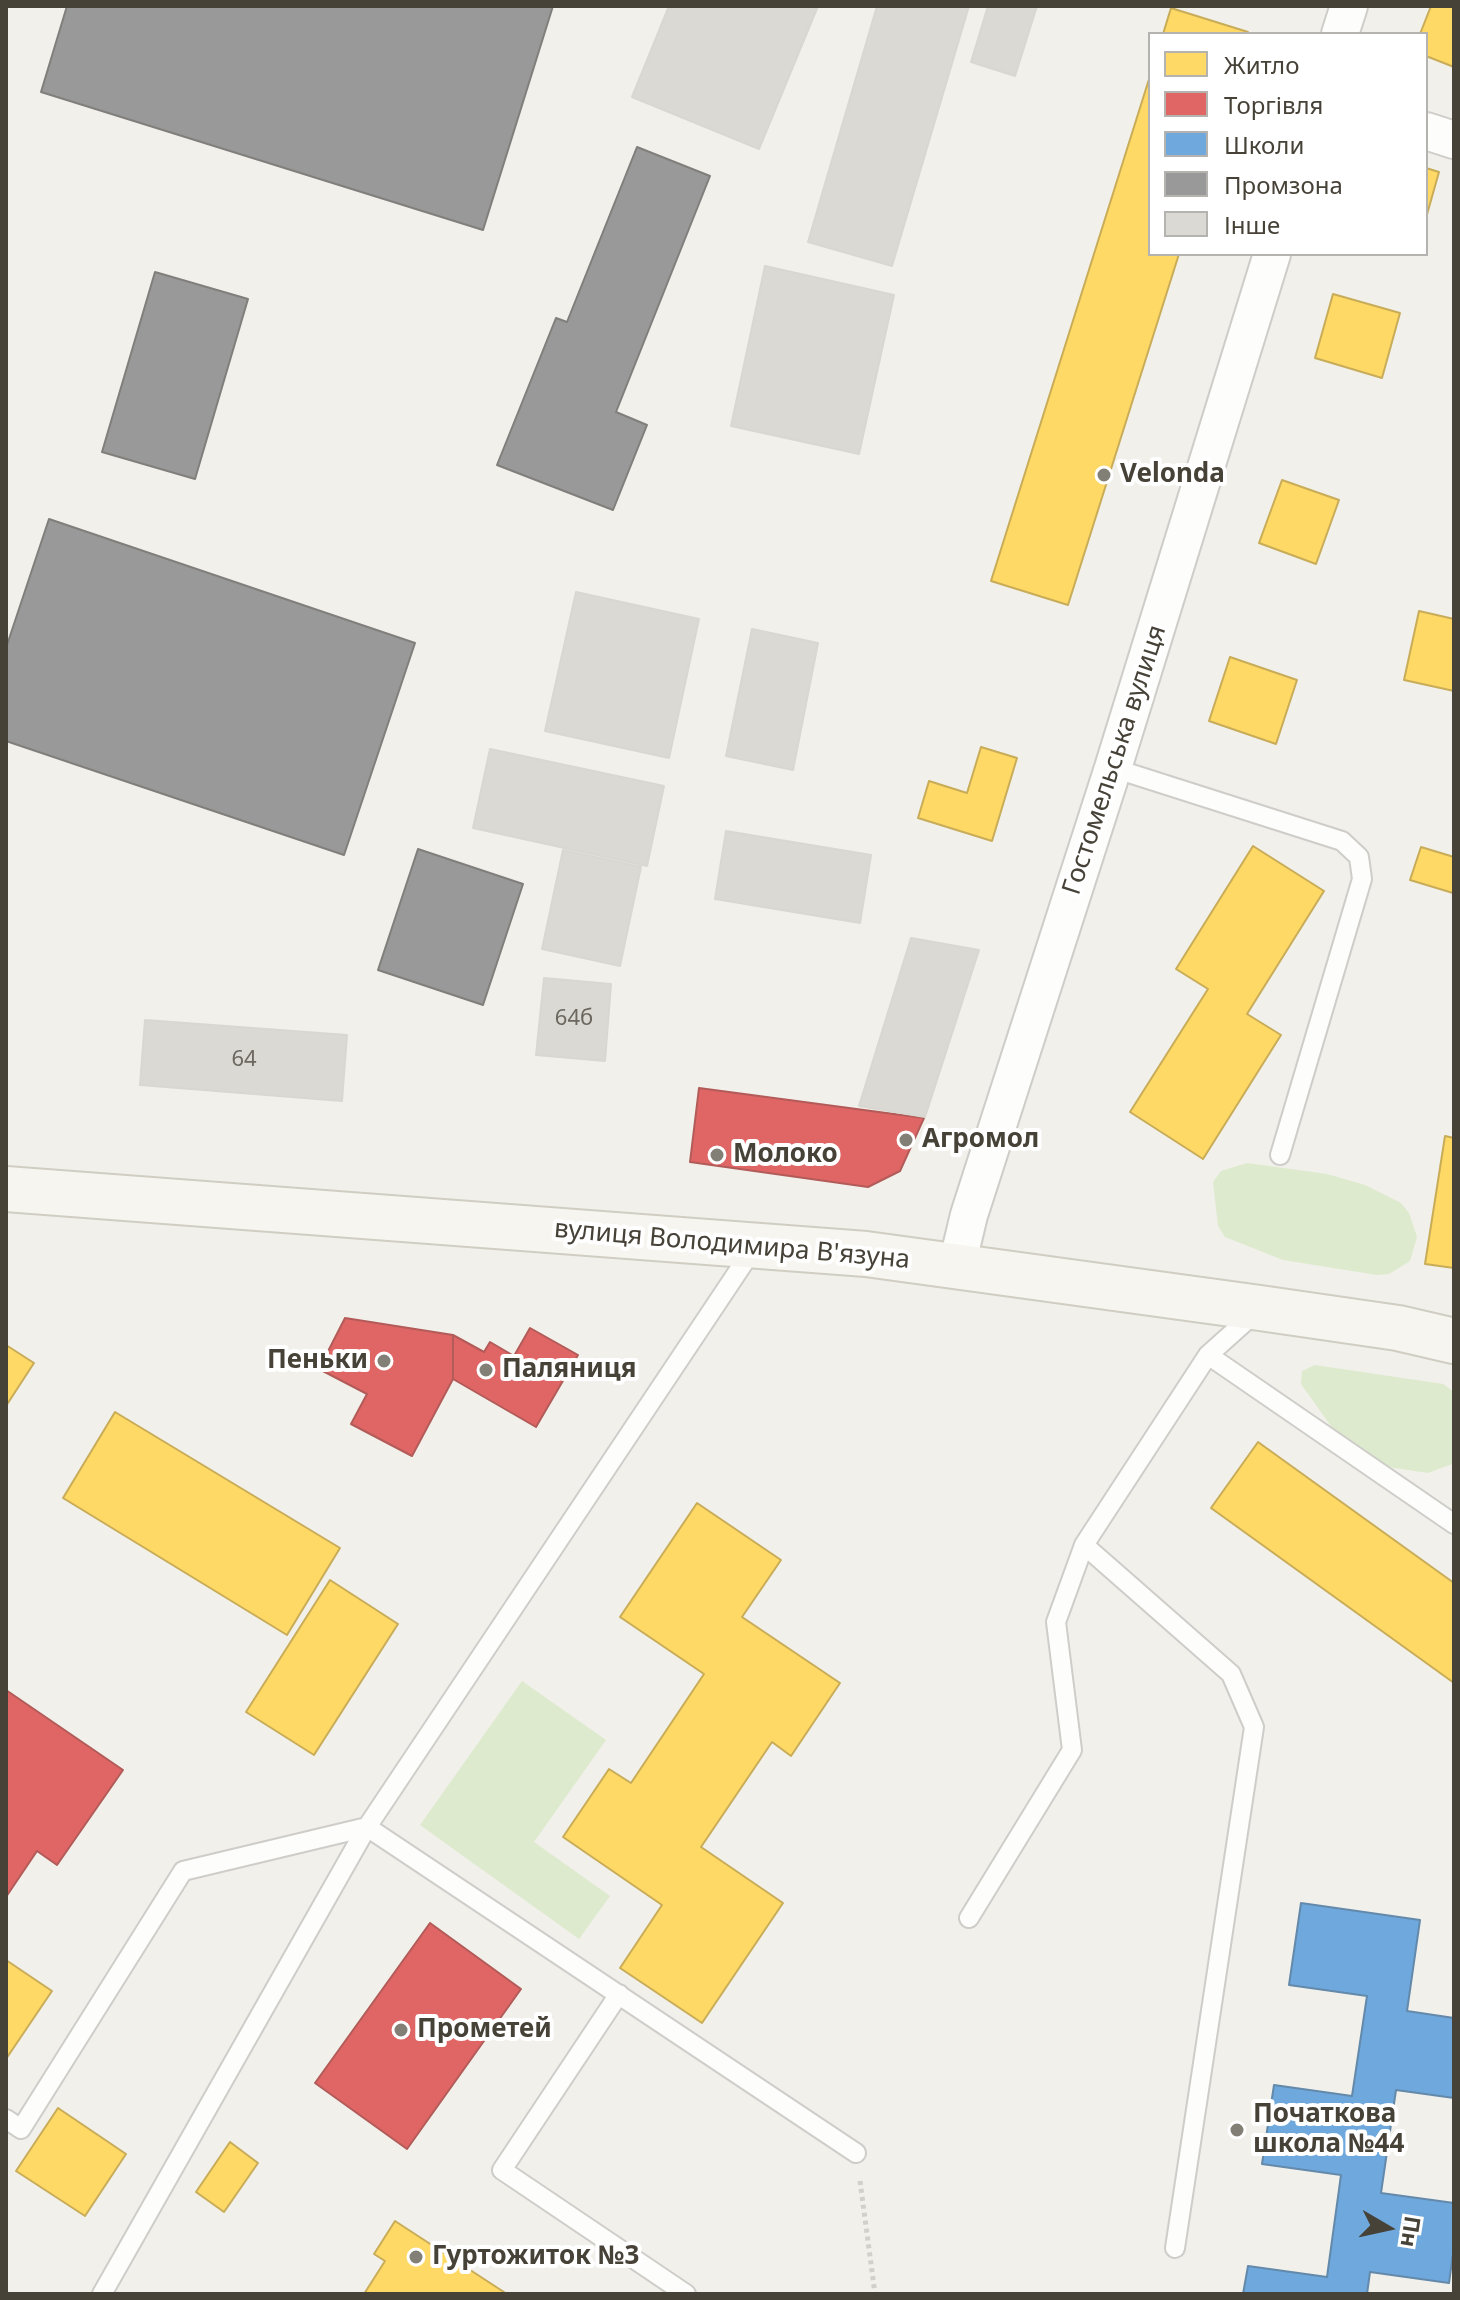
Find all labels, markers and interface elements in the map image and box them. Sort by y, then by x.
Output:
legend [1148,32,1428,256]
text: Житло [1224,48,1299,81]
text: Торгівля [1224,88,1323,121]
text: Школи [1224,128,1304,161]
text: Промзона [1224,168,1343,201]
text: Інше [1224,208,1280,241]
place label: Velonda [1120,459,1225,491]
marker: Velonda [1095,466,1113,484]
street label: Гостомельська вулиця [1057,621,1173,899]
house number: 64б [555,1006,593,1032]
house number: 64 [231,1047,257,1073]
place label: Агромол [922,1124,1039,1156]
marker: Агромол [897,1131,915,1149]
place label: Молоко [733,1139,838,1171]
marker: Молоко [708,1146,726,1164]
street label: вулиця Володимира В'язуна [553,1214,911,1276]
place label: Пеньки [267,1345,368,1377]
marker: Пеньки [375,1352,393,1370]
place label: Паляниця [502,1354,636,1386]
marker: Паляниця [477,1361,495,1379]
place label: Прометей [417,2014,552,2046]
marker: Прометей [392,2021,410,2039]
place label: Початкова школа №44 [1253,2099,1404,2160]
marker: Початкова школа №44 [1228,2121,1246,2139]
north arrow [1348,2188,1428,2268]
text: Пн [1394,2214,1429,2250]
place label: Гуртожиток №3 [432,2241,639,2273]
marker: Гуртожиток №3 [407,2248,425,2266]

